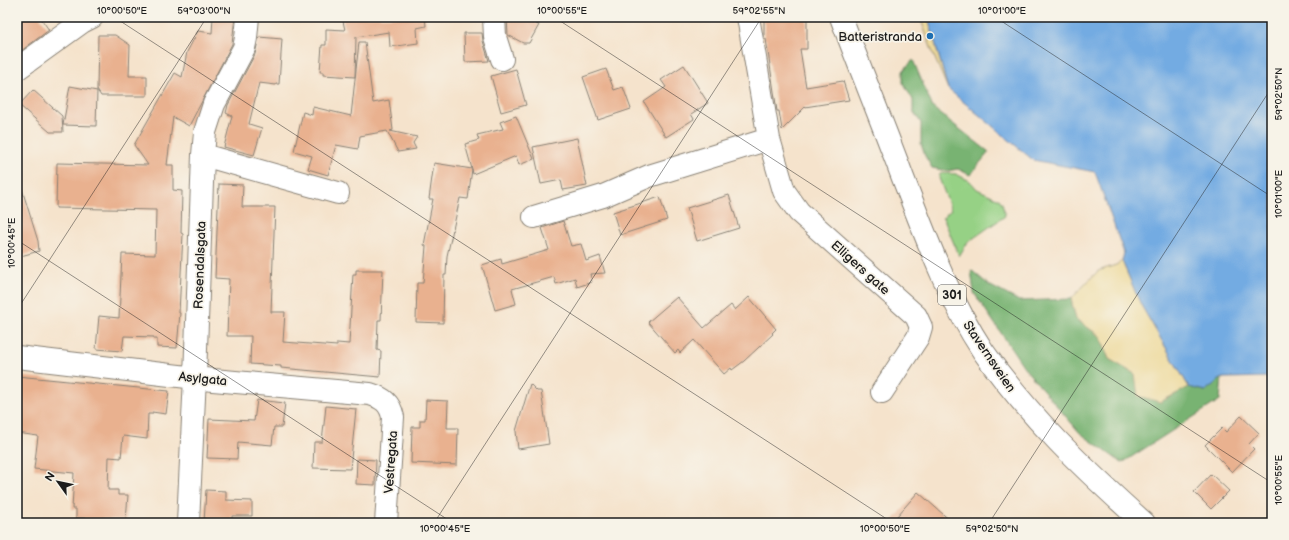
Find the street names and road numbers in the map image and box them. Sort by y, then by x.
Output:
street label: Rosendalsgata [190,221,210,309]
street label: Elligers gate [828,237,893,298]
road number: 301 [938,285,966,305]
street label: Stavernsveien [959,318,1019,395]
street label: Asylgata [178,369,228,389]
street label: Vestregata [381,430,401,494]

